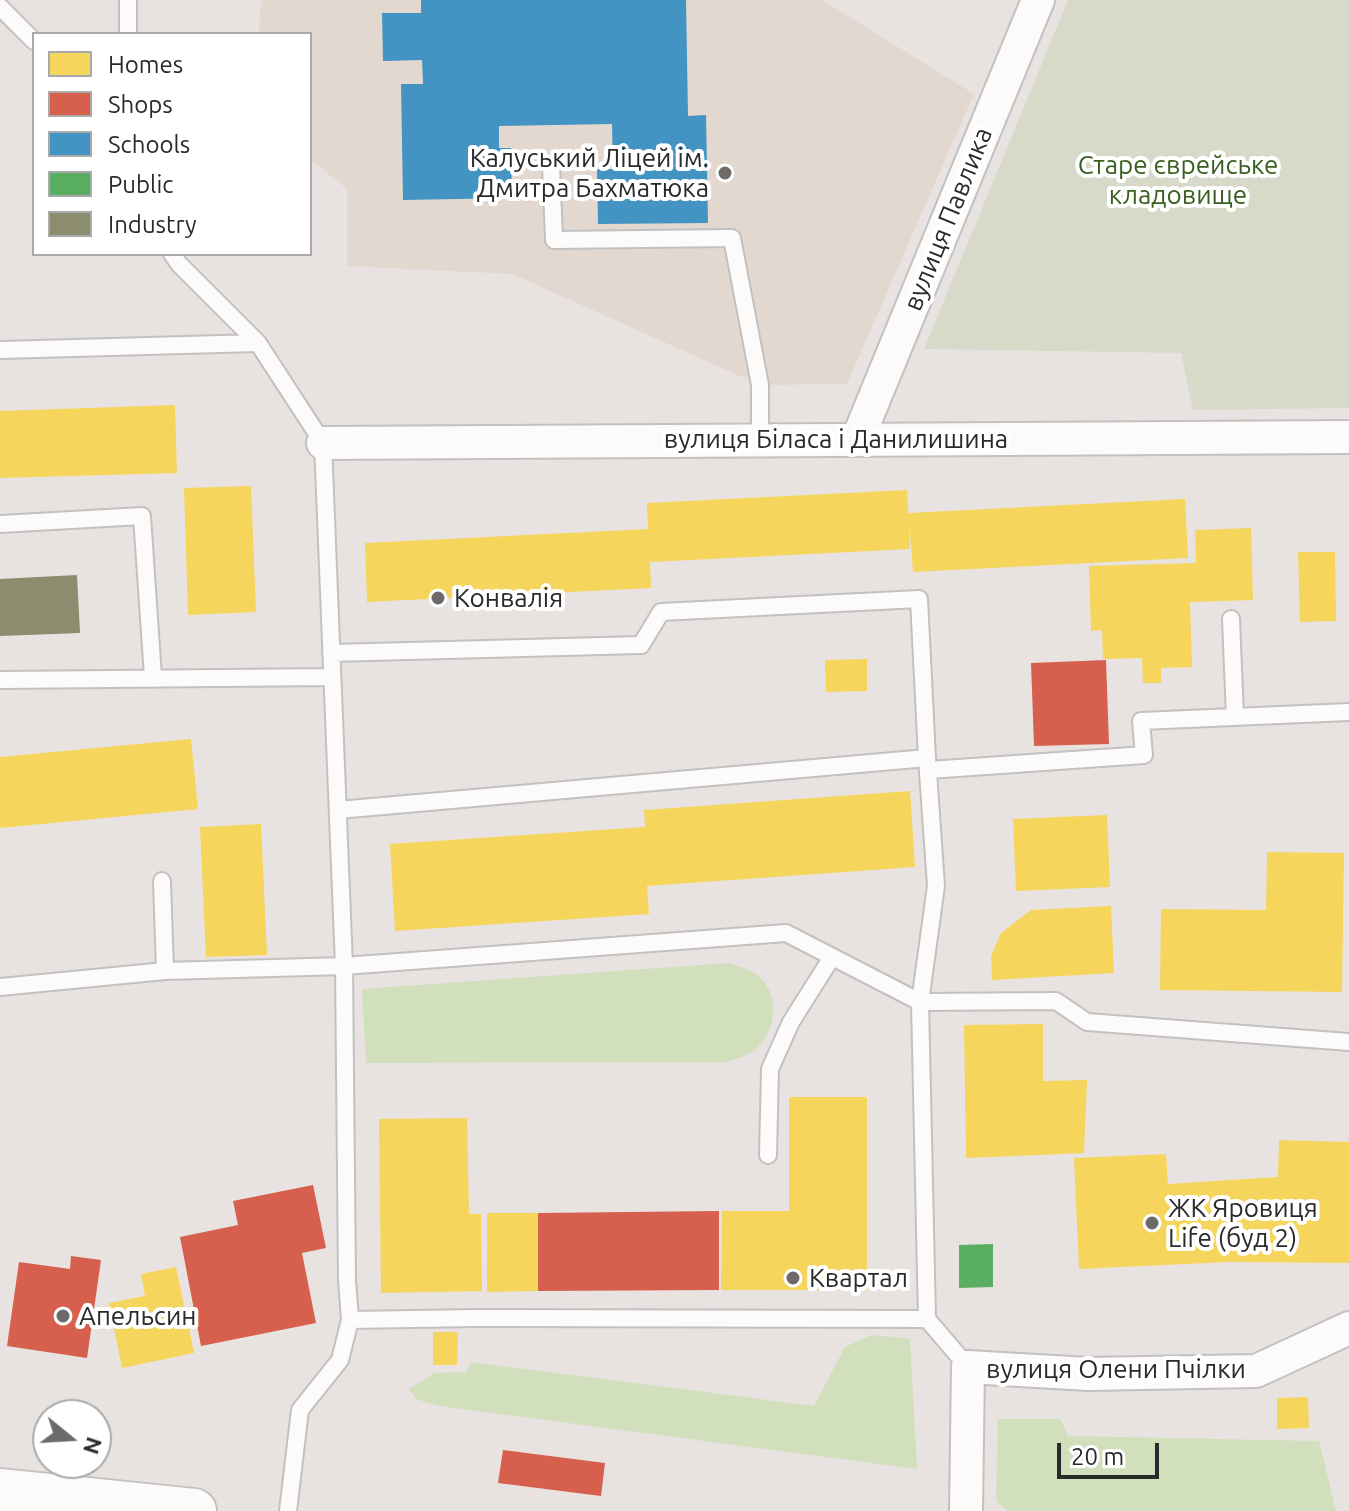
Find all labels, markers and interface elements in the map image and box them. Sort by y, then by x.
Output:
legend [32,32,312,256]
text: Homes [108,51,183,78]
text: Shops [108,91,173,118]
street label: вулиця Павлика [897,123,999,315]
text: Schools [108,131,190,158]
place label: Калуський Ліцей ім. Дмитра Бахматюка [470,142,709,204]
park label: Старе єврейське кладовище [1078,149,1278,210]
marker: Калуський Ліцей ім. Дмитра Бахматюка [716,164,734,182]
text: Public [108,171,173,198]
text: Industry [108,211,197,238]
street label: вулиця Біласа і Данилишина [664,423,1008,455]
place label: Конвалія [454,582,563,614]
marker: Конвалія [429,589,447,607]
place label: ЖК Яровиця Life (буд 2) [1168,1192,1318,1254]
marker: ЖК Яровиця Life (буд 2) [1143,1214,1161,1232]
place label: Квартал [809,1262,908,1294]
marker: Квартал [784,1269,802,1287]
place label: Апельсин [79,1300,197,1332]
marker: Апельсин [54,1307,72,1325]
street label: вулиця Олени Пчілки [986,1353,1246,1385]
north arrow [32,1399,112,1479]
scale bar [1061,1427,1163,1477]
text: N [79,1434,108,1458]
text: 20 m [1071,1443,1124,1470]

